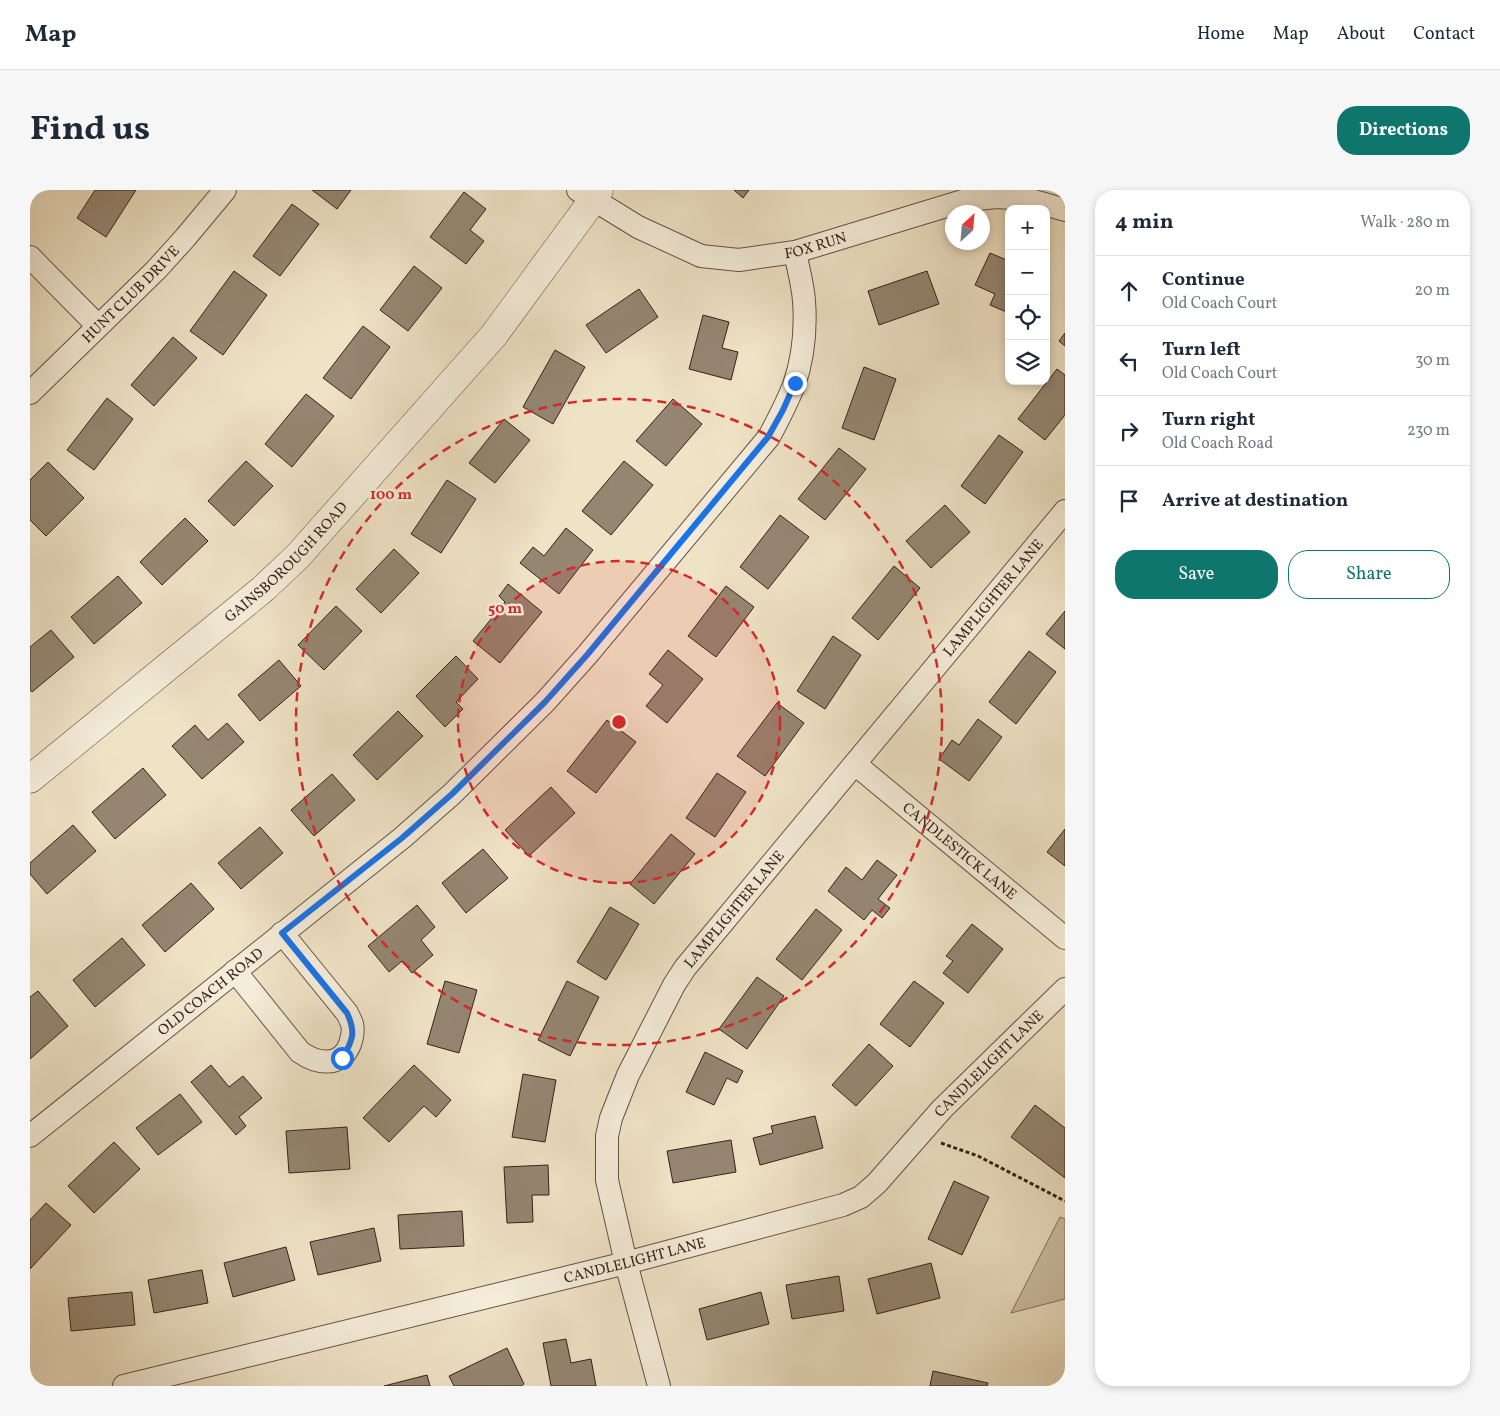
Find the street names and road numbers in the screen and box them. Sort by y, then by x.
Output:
street label: FOX RUN [783,228,850,265]
street label: HUNT CLUB DRIVE [78,242,185,349]
street label: GAINSBOROUGH ROAD [221,498,353,628]
street label: LAMPLIGHTER LANE [939,535,1049,662]
street label: CANDLESTICK LANE [897,798,1021,906]
street label: LAMPLIGHTER LANE [680,847,790,973]
street label: OLD COACH ROAD [154,944,269,1042]
street label: CANDLELIGHT LANE [930,1006,1049,1123]
street label: CANDLELIGHT LANE [562,1233,708,1290]

